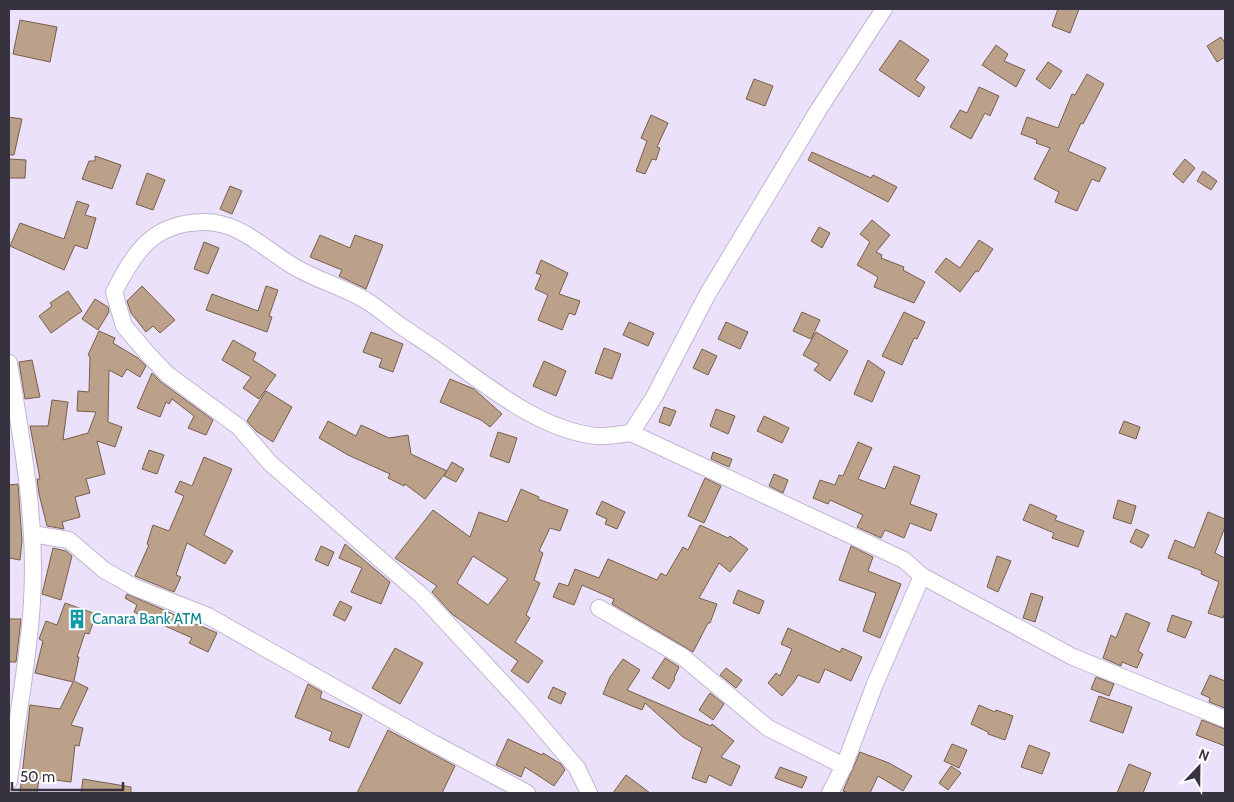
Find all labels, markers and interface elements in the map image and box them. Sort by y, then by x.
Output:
building icon: Canara Bank ATM [66,608,88,630]
place label: Canara Bank ATM [92,610,202,628]
north arrow [1174,742,1224,792]
text: N [1196,745,1212,765]
scale bar [12,760,124,792]
text: 50 m [20,768,55,786]

